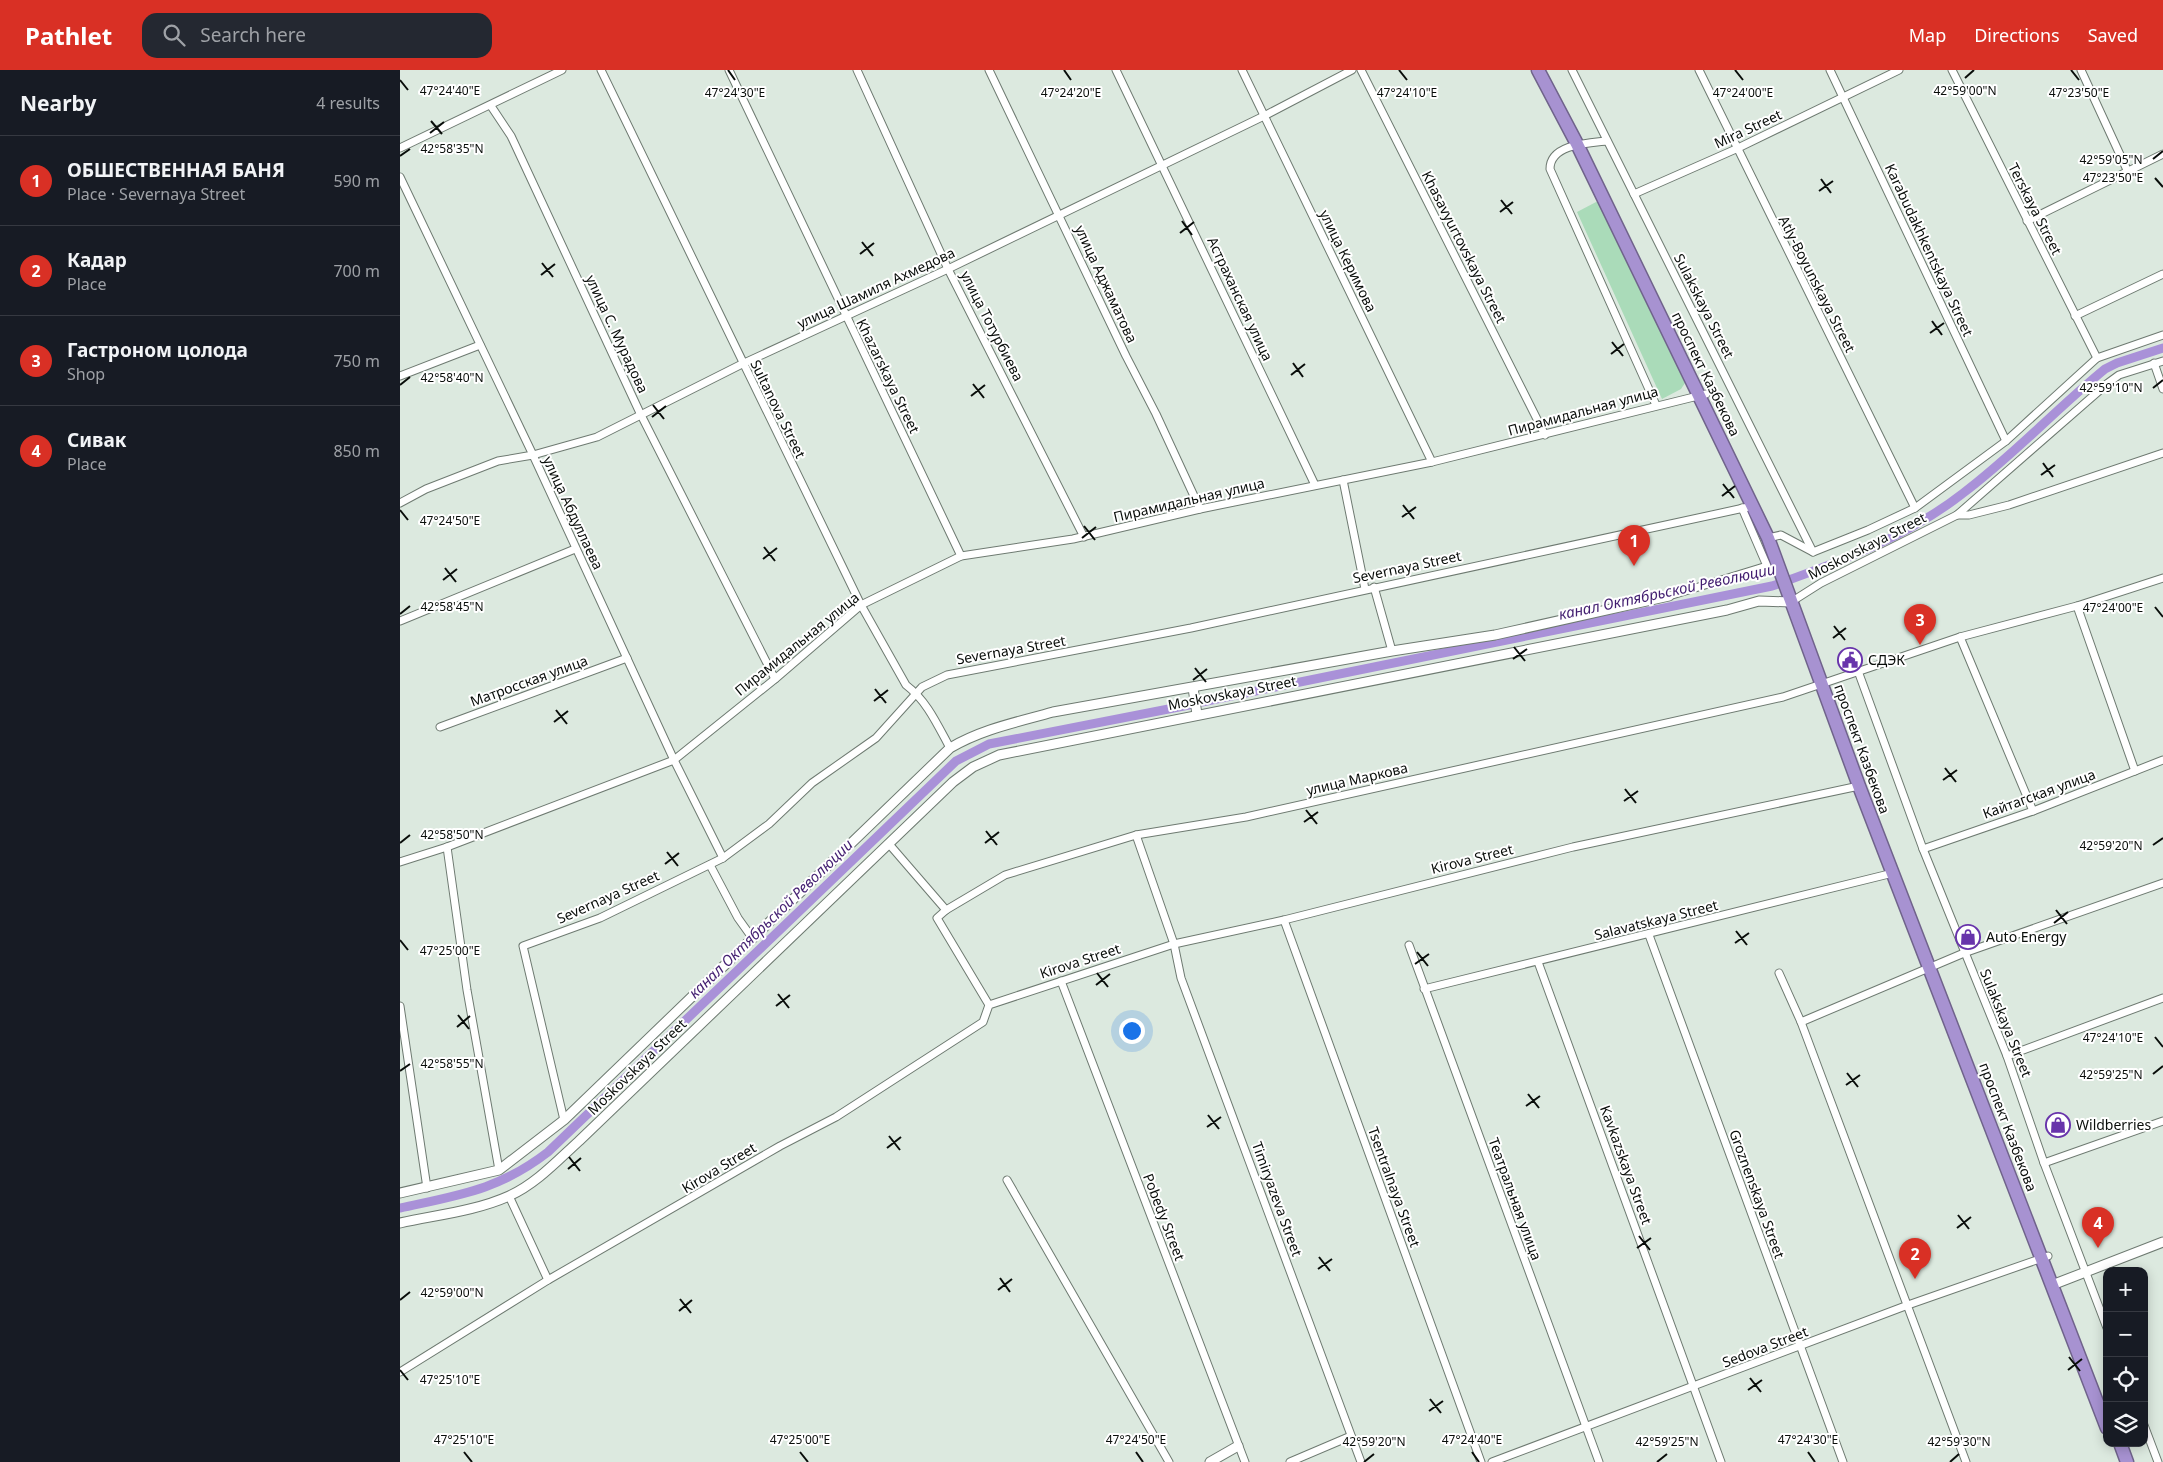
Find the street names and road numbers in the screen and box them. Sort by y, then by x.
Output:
street label: Mira Street [1711,105,1785,152]
street label: Karabudakhkentskaya Street [1881,160,1978,339]
street label: Terskaya Street [2004,160,2067,258]
street label: Khasavyurtovskaya Street [1418,167,1511,326]
street label: улица Керимова [1315,207,1381,315]
street label: Atly-Boyunskaya Street [1775,212,1860,355]
street label: улица Аджаматова [1071,222,1142,346]
street label: Астраханская улица [1203,234,1278,364]
street label: улица Шамиля Ахмедова [794,243,958,332]
street label: Sulakskaya Street [1670,250,1739,361]
street label: улица Тотурбиева [956,267,1028,384]
street label: улица С. Мурадова [582,272,653,396]
street label: проспект Казбекова [1668,308,1745,439]
street label: Khazarskaya Street [852,315,924,436]
street label: Sultanova Street [746,356,811,461]
street label: Пирамидальная улица [1506,381,1660,440]
street label: улица Абдуллаева [539,453,608,573]
street label: Пирамидальная улица [1111,473,1266,526]
street label: Moskovskaya Street [1804,507,1929,584]
street label: Severnaya Street [1351,546,1463,587]
street label: Пирамидальная улица [731,588,863,700]
street label: Severnaya Street [955,631,1067,668]
street label: Матросская улица [467,650,590,711]
street label: Moskovskaya Street [1166,671,1298,714]
street label: проспект Казбекова [1830,681,1895,816]
street label: улица Маркова [1304,758,1409,799]
street label: Кайтагская улица [1980,764,2098,823]
street label: Kirova Street [1429,839,1515,878]
street label: Severnaya Street [554,865,662,928]
street label: Salavatskaya Street [1592,895,1720,944]
street label: Kirova Street [1037,939,1123,982]
street label: Sulakskaya Street [1976,966,2037,1080]
street label: Moskovskaya Street [583,1015,690,1119]
street label: проспект Казбекова [1975,1060,2042,1194]
street label: Kavkazskaya Street [1596,1103,1657,1227]
street label: Tsentralnaya Street [1364,1124,1425,1249]
street label: Groznenskaya Street [1725,1127,1790,1261]
street label: Театральная улица [1484,1135,1546,1263]
street label: Kirova Street [678,1138,759,1197]
street label: Timiryazeva Street [1248,1139,1307,1259]
street label: Pobedy Street [1139,1171,1190,1263]
street label: Sedova Street [1719,1322,1810,1372]

